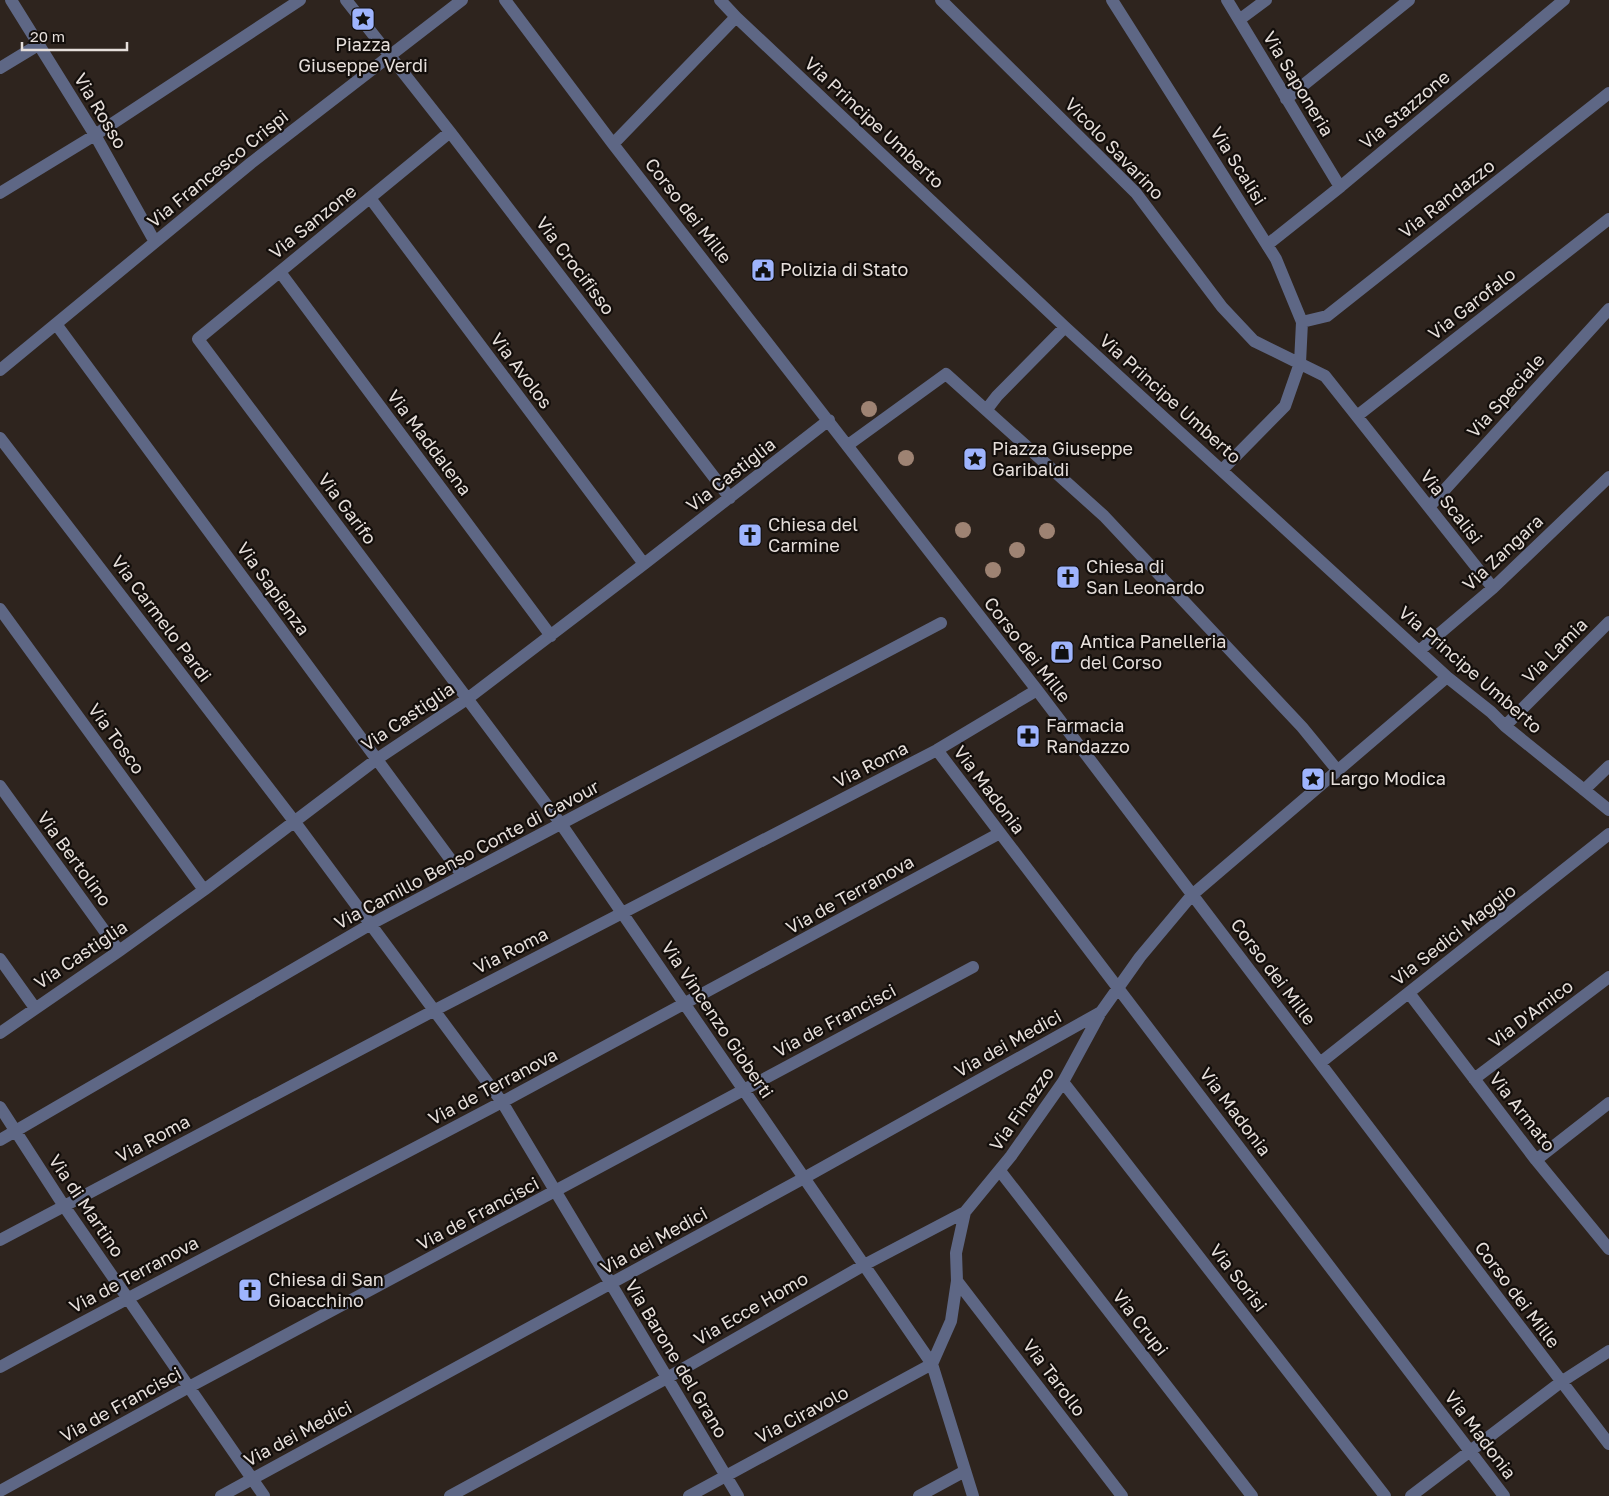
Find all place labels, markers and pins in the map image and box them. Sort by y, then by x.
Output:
place icon: Piazza Giuseppe Verdi [350,6,376,32]
place label: Piazza Giuseppe Verdi [298,33,428,76]
public building icon: Polizia di Stato [750,257,776,283]
place label: Polizia di Stato [780,258,908,280]
place label: Piazza Giuseppe Garibaldi [992,437,1133,480]
place icon: Piazza Giuseppe Garibaldi [962,446,988,472]
place label: Chiesa del Carmine [768,513,858,556]
church icon: Chiesa del Carmine [737,522,763,548]
place label: Chiesa di San Leonardo [1086,555,1205,598]
church icon: Chiesa di San Leonardo [1055,564,1081,590]
place label: Antica Panelleria del Corso [1080,630,1227,673]
shop icon: Antica Panelleria del Corso [1049,639,1075,665]
place label: Farmacia Randazzo [1046,714,1130,757]
pharmacy icon: Farmacia Randazzo [1015,723,1041,749]
place icon: Largo Modica [1300,766,1326,792]
place label: Largo Modica [1330,767,1446,789]
place label: Chiesa di San Gioacchino [268,1268,384,1311]
church icon: Chiesa di San Gioacchino [237,1277,263,1303]

